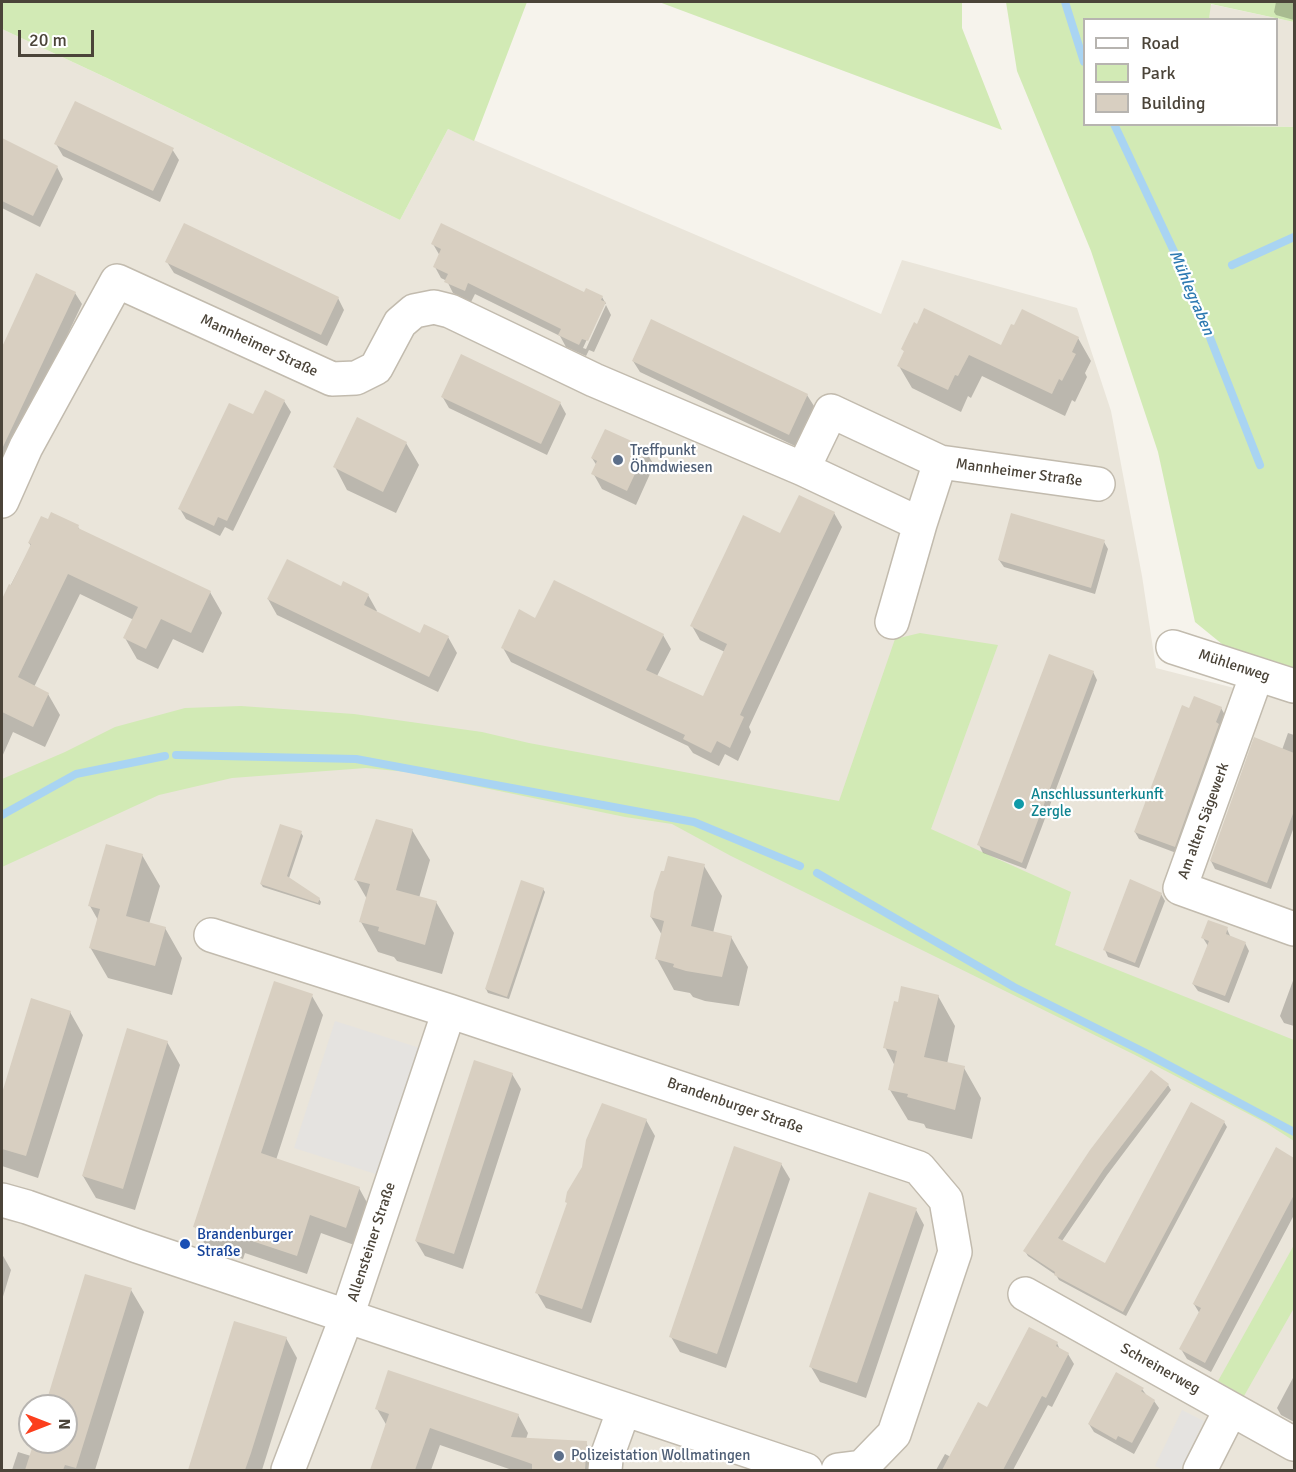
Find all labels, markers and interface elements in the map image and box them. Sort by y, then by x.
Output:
scale bar [21,18,98,56]
legend [1083,18,1278,126]
text: 20 m [29,29,67,51]
text: Road [1141,32,1180,54]
text: Park [1141,62,1176,84]
text: Building [1141,92,1205,114]
water label: Mühlegraben [1164,248,1218,338]
street label: Mannheimer Straße [197,311,321,381]
place label: Treffpunkt Öhmdwiesen [630,442,713,477]
marker: Treffpunkt Öhmdwiesen [611,453,625,467]
street label: Mannheimer Straße [955,455,1083,491]
street label: Mühlenweg [1196,646,1272,686]
street label: Am alten Sägewerk [1175,760,1233,882]
place label: Anschlussunterkunft Zergle [1031,786,1164,821]
marker: Anschlussunterkunft Zergle [1012,797,1026,811]
street label: Brandenburger Straße [664,1074,806,1138]
street label: Allensteiner Straße [344,1180,400,1304]
place label: Brandenburger Straße [197,1226,293,1261]
marker: Brandenburger Straße [178,1237,192,1251]
street label: Schreinerweg [1117,1340,1203,1398]
north arrow [18,1394,78,1454]
text: N [54,1418,74,1430]
place label: Polizeistation Wollmatingen [571,1447,751,1465]
marker: Polizeistation Wollmatingen [552,1449,566,1463]

